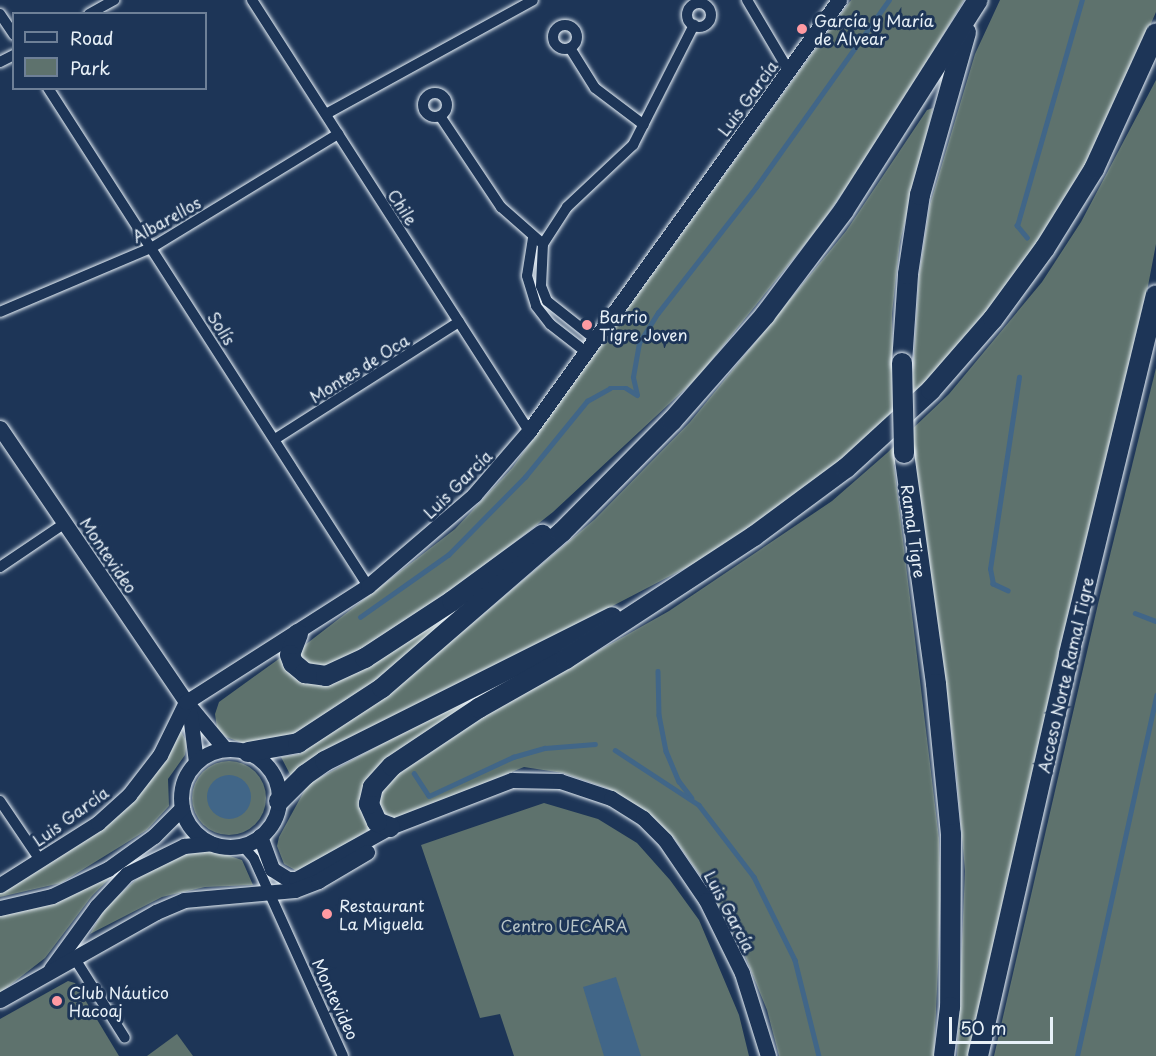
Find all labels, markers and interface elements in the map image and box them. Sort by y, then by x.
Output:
place label: García y María de Alvear [814,10,934,48]
legend [12,12,207,90]
marker: García y María de Alvear [795,22,809,36]
text: Road [70,24,114,51]
text: Park [70,54,110,81]
street label: Luis García [713,57,781,139]
street label: Chile [384,185,422,229]
street label: Albarellos [128,192,204,246]
place label: Barrio Tigre Joven [599,306,688,344]
street label: Solís [204,308,240,348]
marker: Barrio Tigre Joven [580,318,594,332]
street label: Montes de Oca [305,329,413,407]
street label: Luis García [419,446,495,522]
street label: Ramal Tigre [898,483,930,579]
street label: Montevideo [77,513,141,597]
street label: Acceso Norte Ramal Tigre [1033,575,1097,775]
street label: Luis García [29,782,111,850]
street label: Luis García [701,867,759,955]
place label: Restaurant La Miguela [339,895,425,933]
marker: Restaurant La Miguela [320,907,334,921]
park label: Centro UECARA [500,915,628,935]
street label: Montevideo [309,955,363,1043]
place label: Club Náutico Hacoaj [69,982,169,1020]
marker: Club Náutico Hacoaj [50,994,64,1008]
scale bar [952,1005,1056,1043]
text: 50 m [960,1014,1007,1041]

